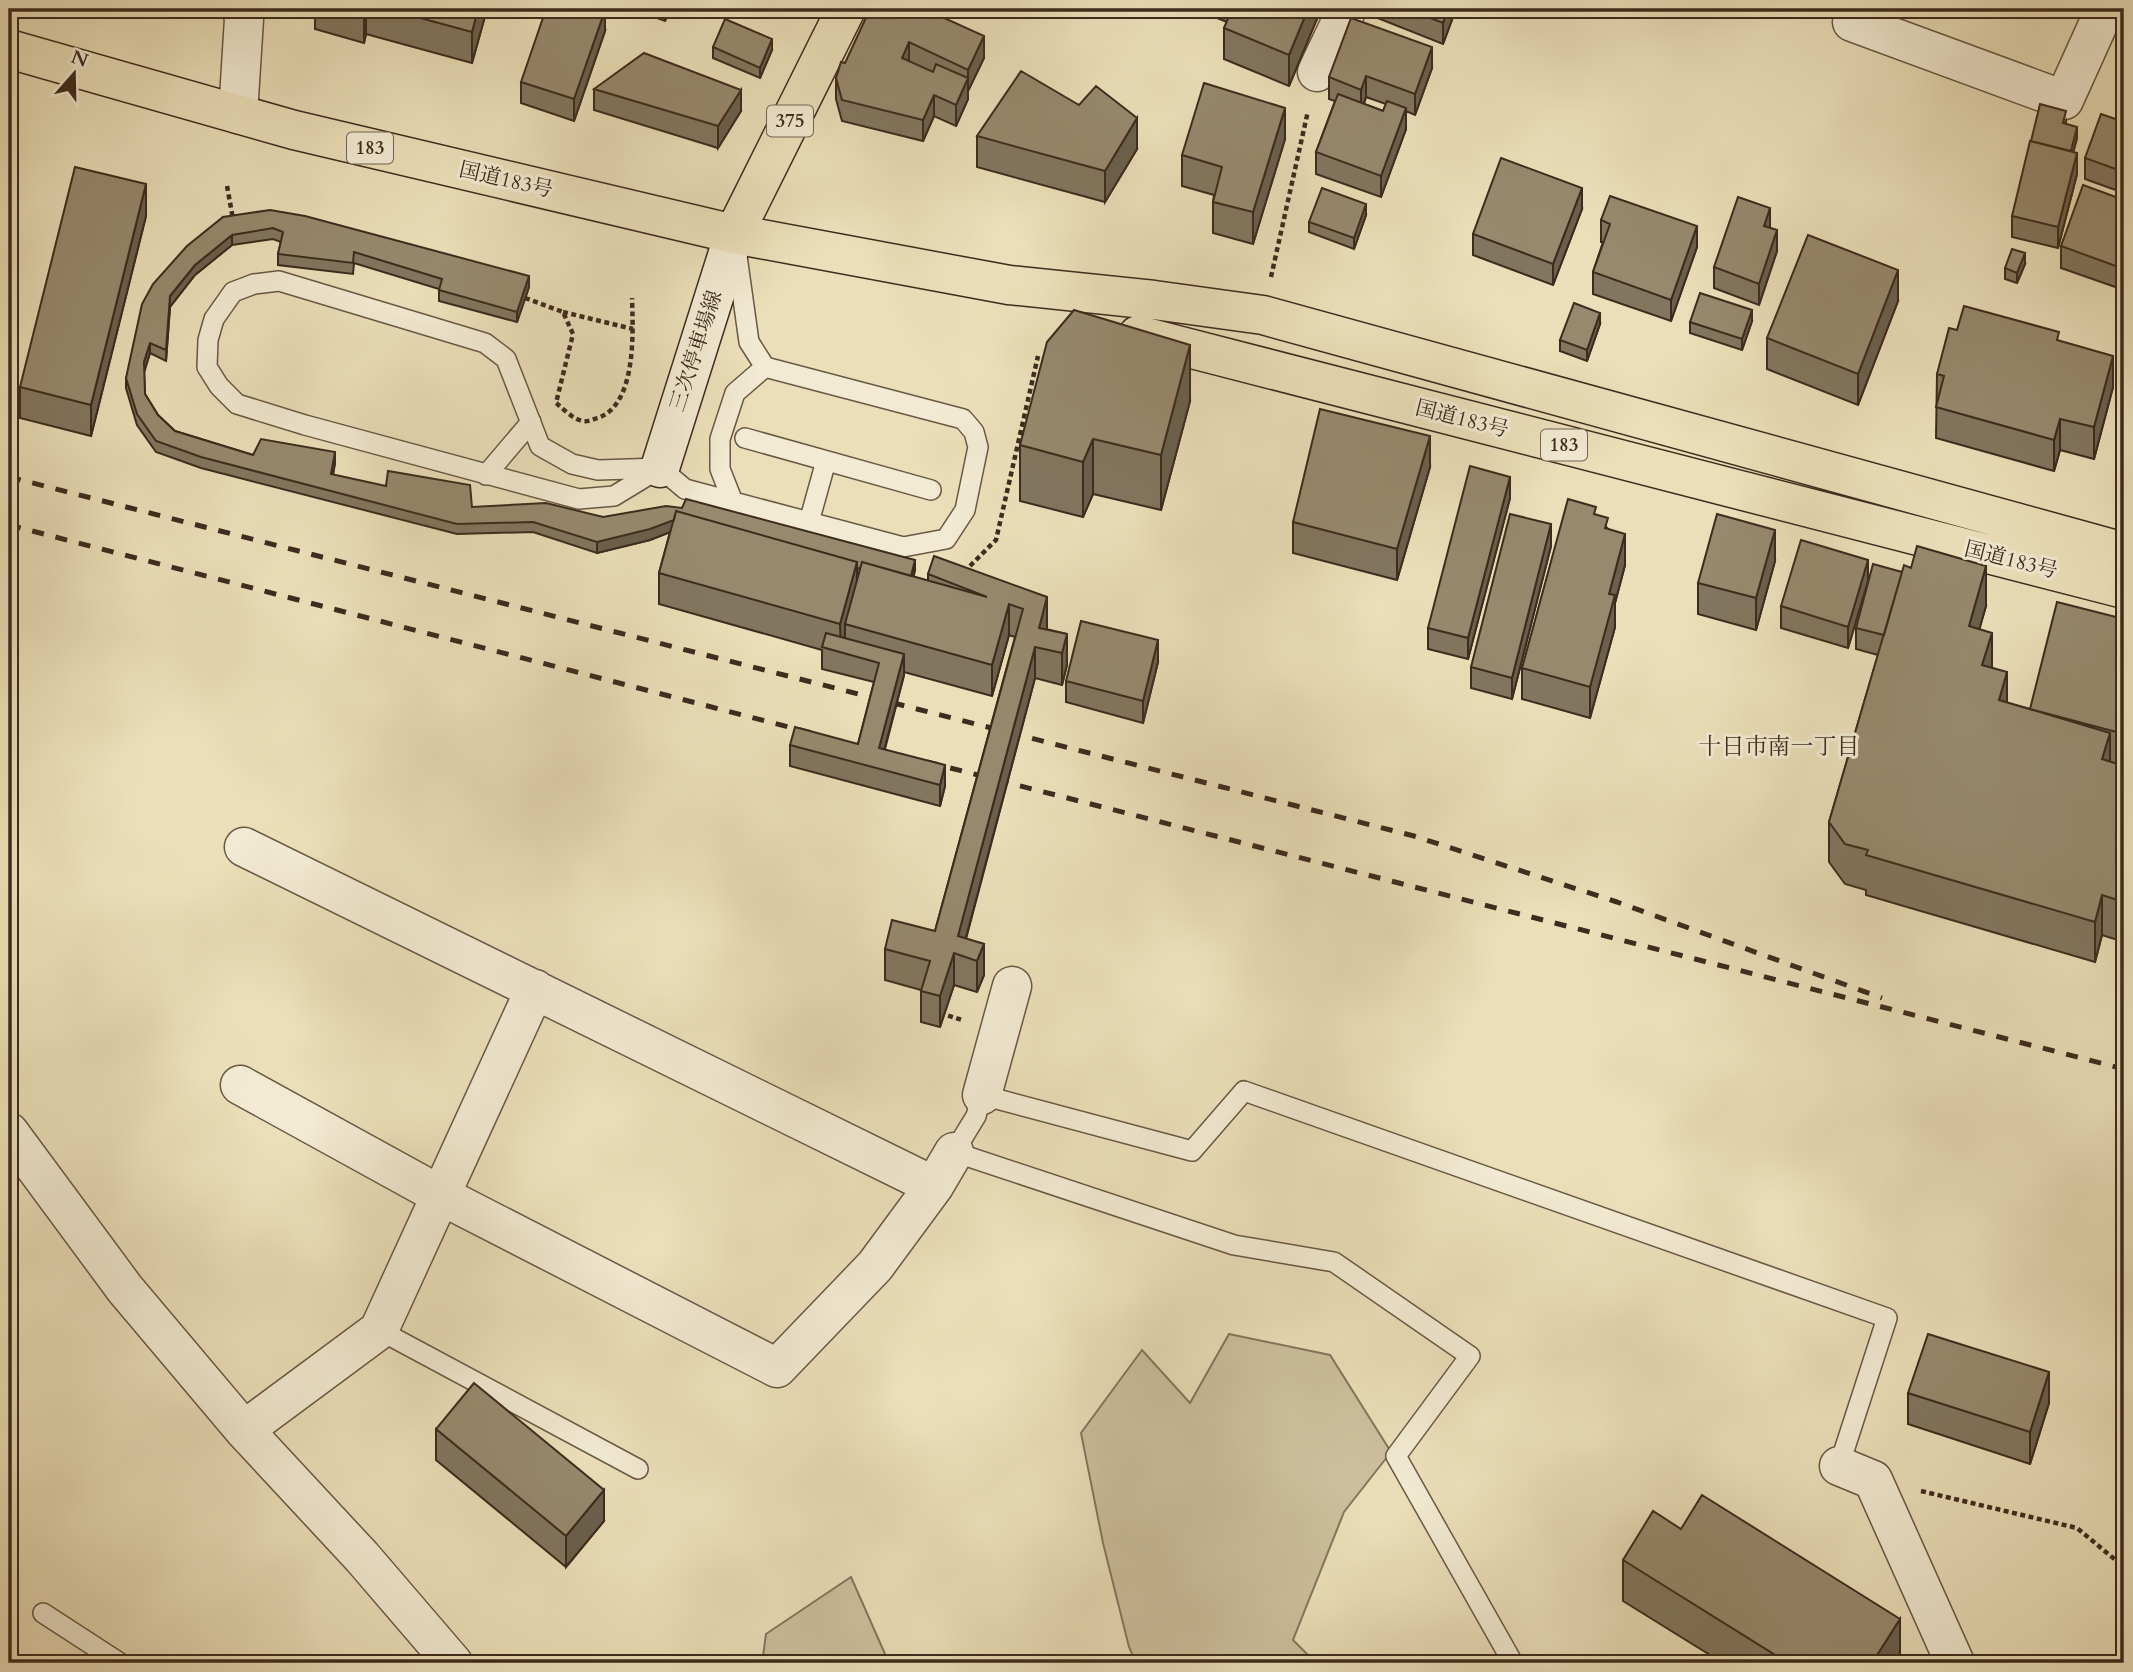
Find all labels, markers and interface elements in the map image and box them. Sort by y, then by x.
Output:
north arrow [38,38,108,108]
text: N [67,44,92,74]
road number: 375 [767,105,813,136]
road number: 183 [347,132,393,164]
street label: 国道183号 [456,155,556,205]
street label: 三次停車場線 [663,287,729,415]
street label: 国道183号 [1412,393,1512,445]
road number: 183 [1541,430,1587,460]
street label: 国道183号 [1961,534,2061,586]
district label: 十日市南一丁目 [1699,731,1860,762]

